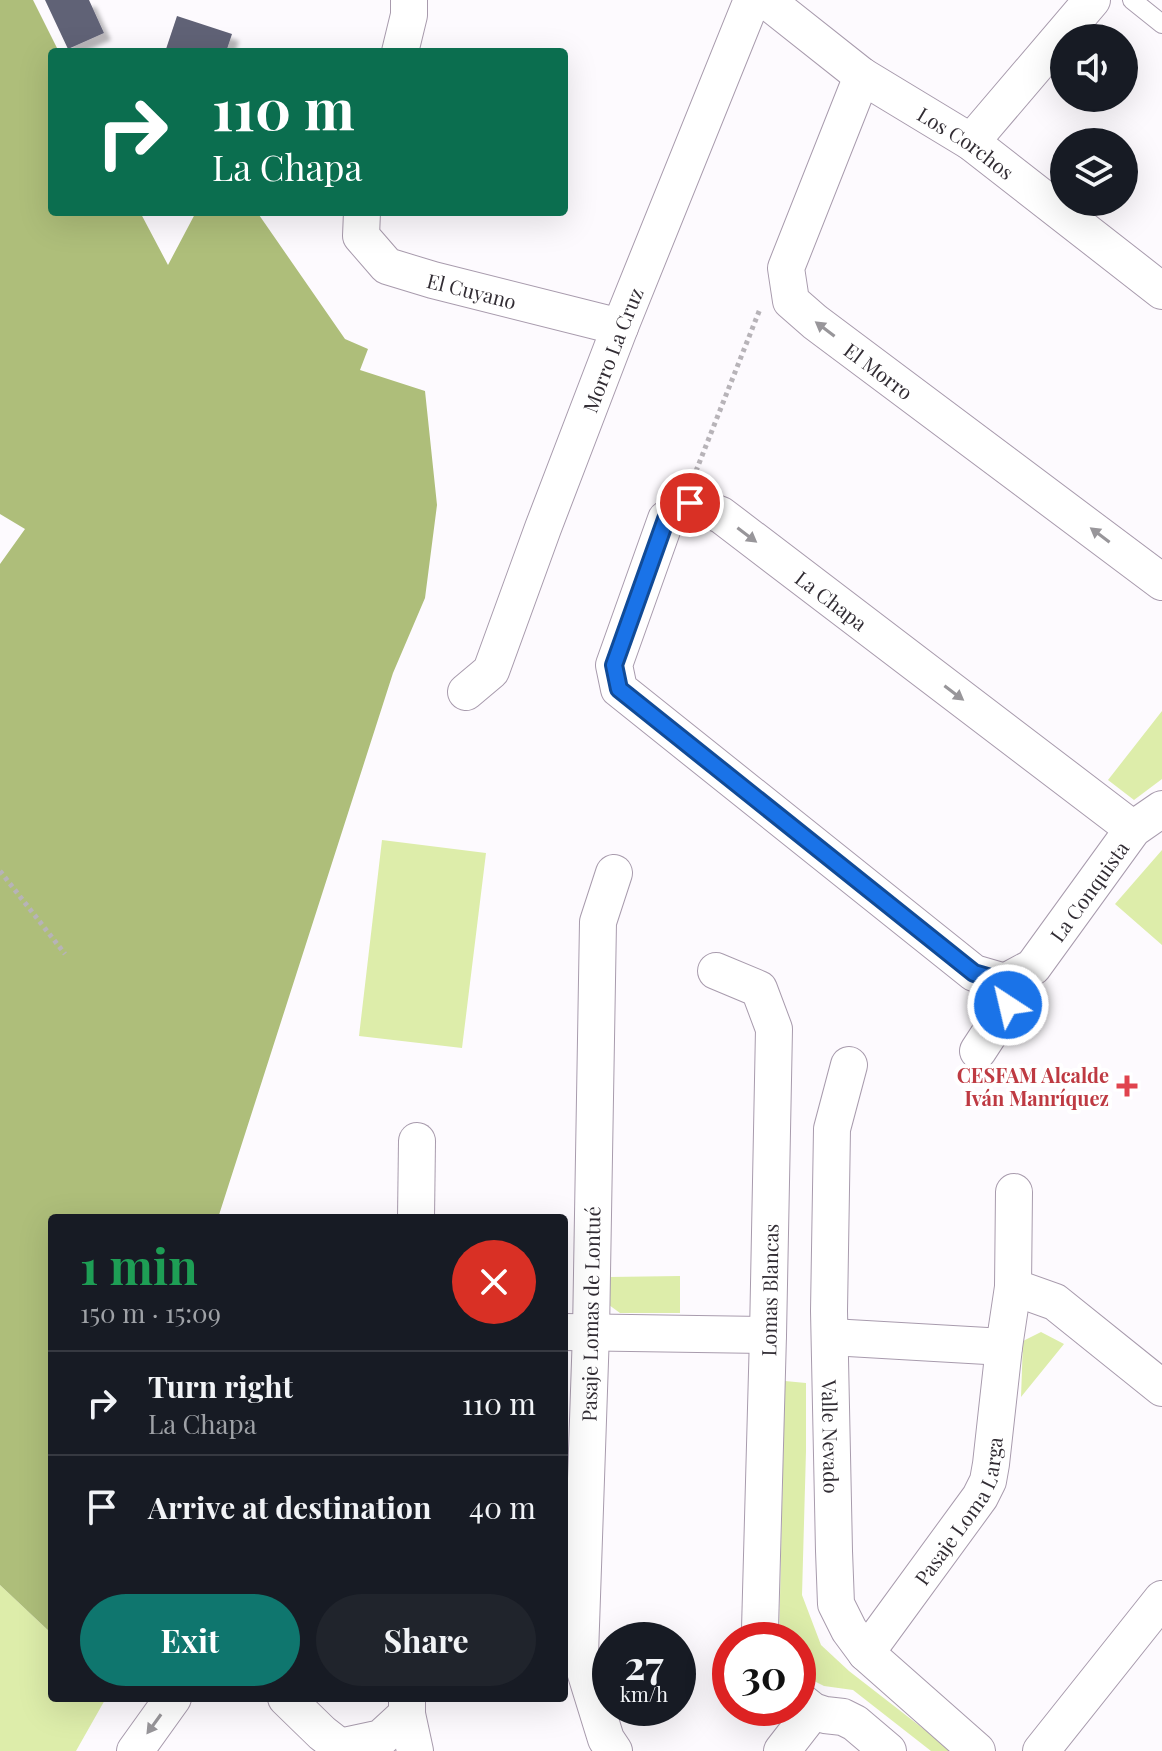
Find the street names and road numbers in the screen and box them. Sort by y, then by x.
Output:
street label: Los Corchos [913,100,1020,185]
street label: El Cuyano [424,266,520,314]
street label: Morro La Cruz [575,283,648,416]
street label: El Morro [839,336,919,405]
street label: La Chapa [791,563,873,636]
street label: La Conquista [1043,835,1134,946]
street label: Pasaje Lomas de Lontué [575,1206,605,1422]
street label: Lomas Blancas [754,1223,784,1357]
street label: Valle Nevado [817,1379,846,1494]
street label: Pasaje Loma Larga [907,1435,1007,1590]

